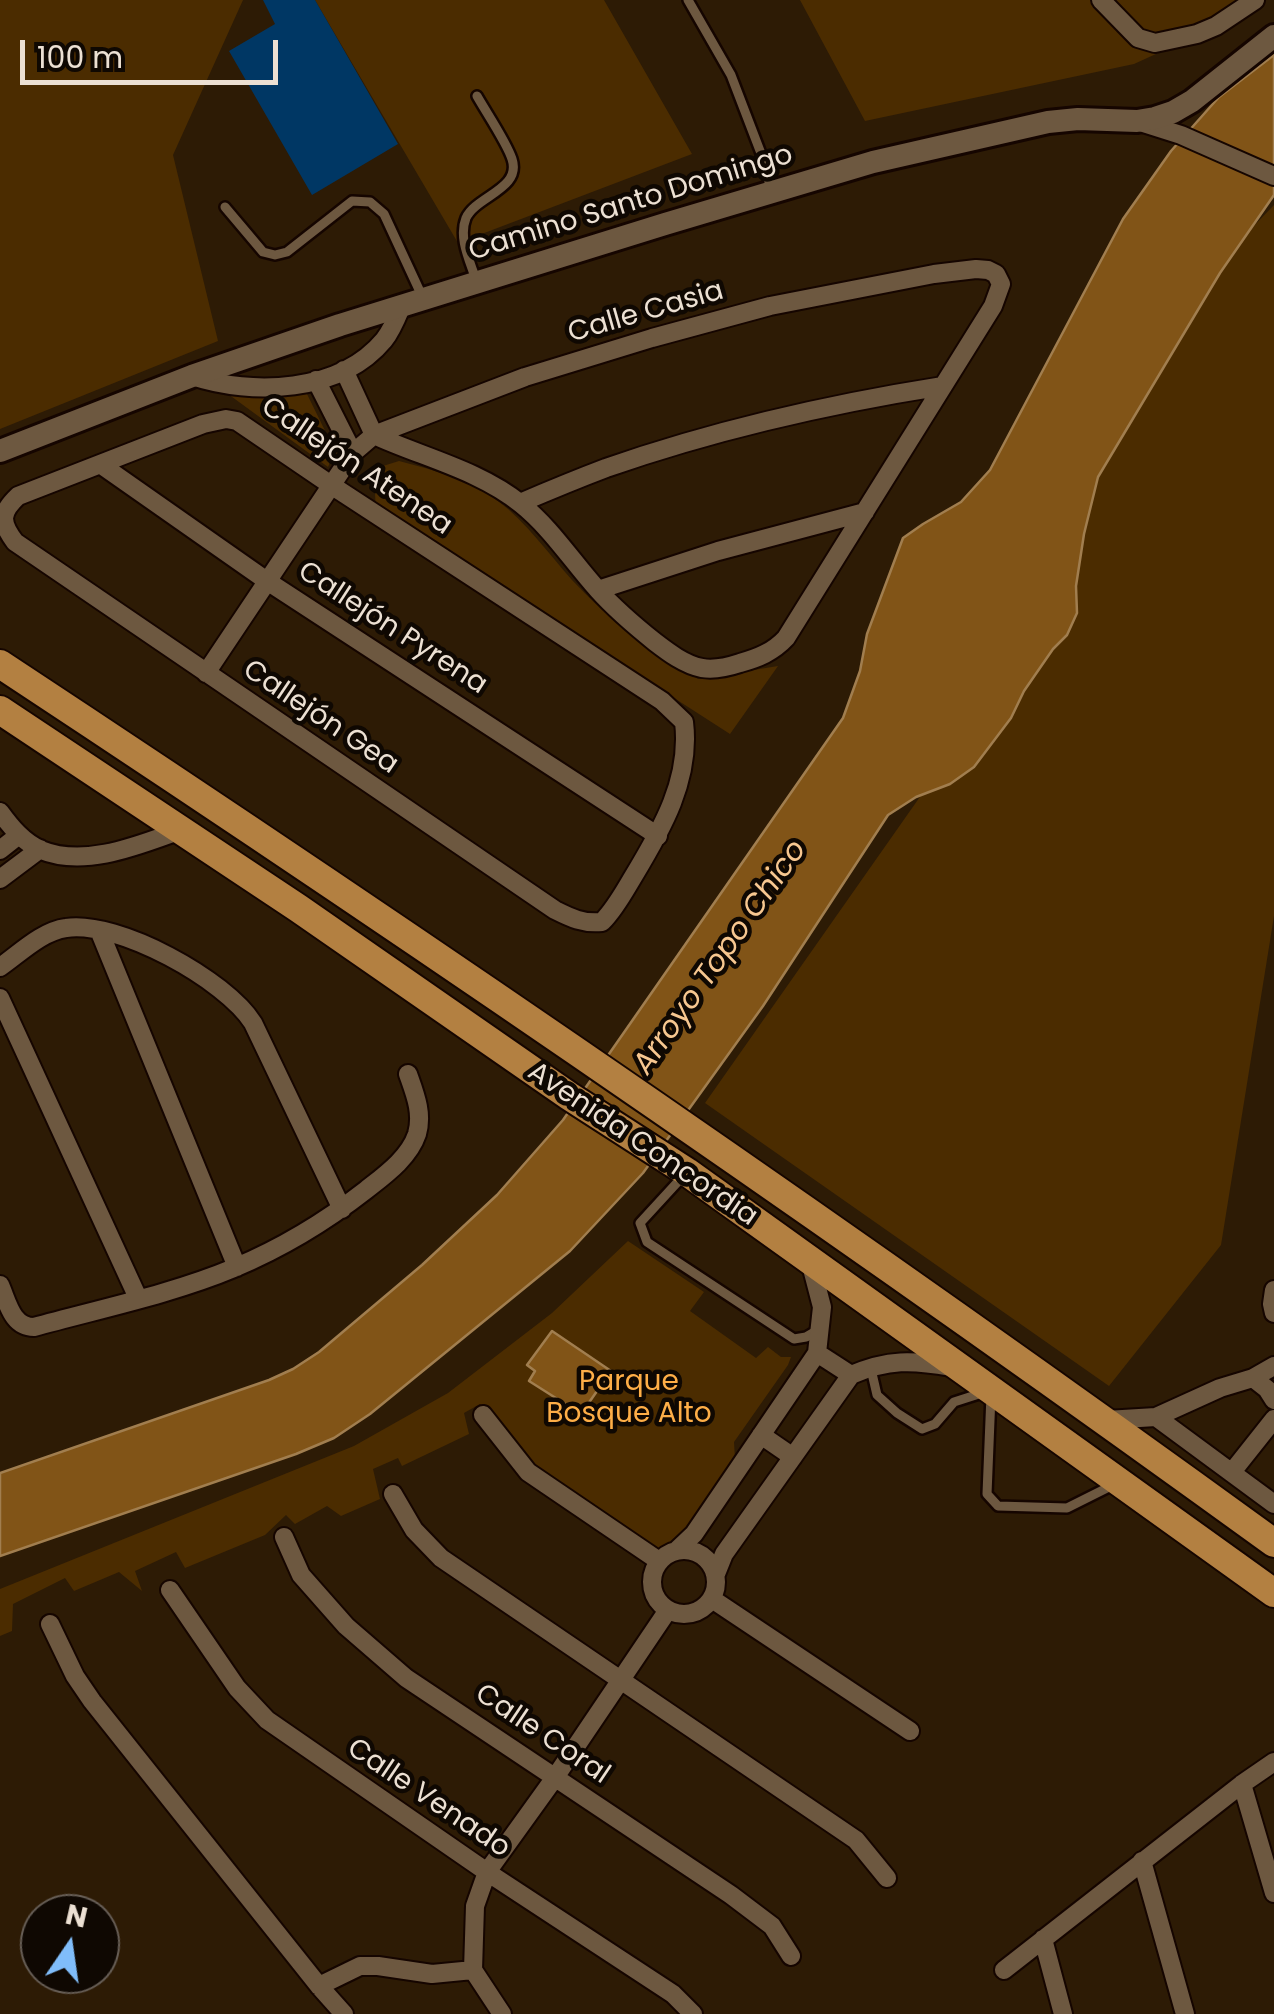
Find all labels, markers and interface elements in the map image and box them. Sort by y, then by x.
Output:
scale bar [25,20,282,82]
text: 100 m [37,36,123,79]
street label: Camino Santo Domingo [465,139,797,269]
street label: Calle Casia [564,275,728,351]
street label: Callejón Atenea [254,391,458,543]
street label: Callejón Pyrena [291,555,493,703]
street label: Callejón Gea [236,654,404,782]
water label: Arroyo Topo Chico [627,834,815,1082]
street label: Avenida Concordia [521,1056,763,1234]
park label: Parque Bosque Alto [546,1366,712,1432]
street label: Calle Coral [468,1678,616,1792]
street label: Calle Venado [340,1732,516,1866]
north arrow [20,1894,120,1994]
text: N [62,1895,91,1938]

